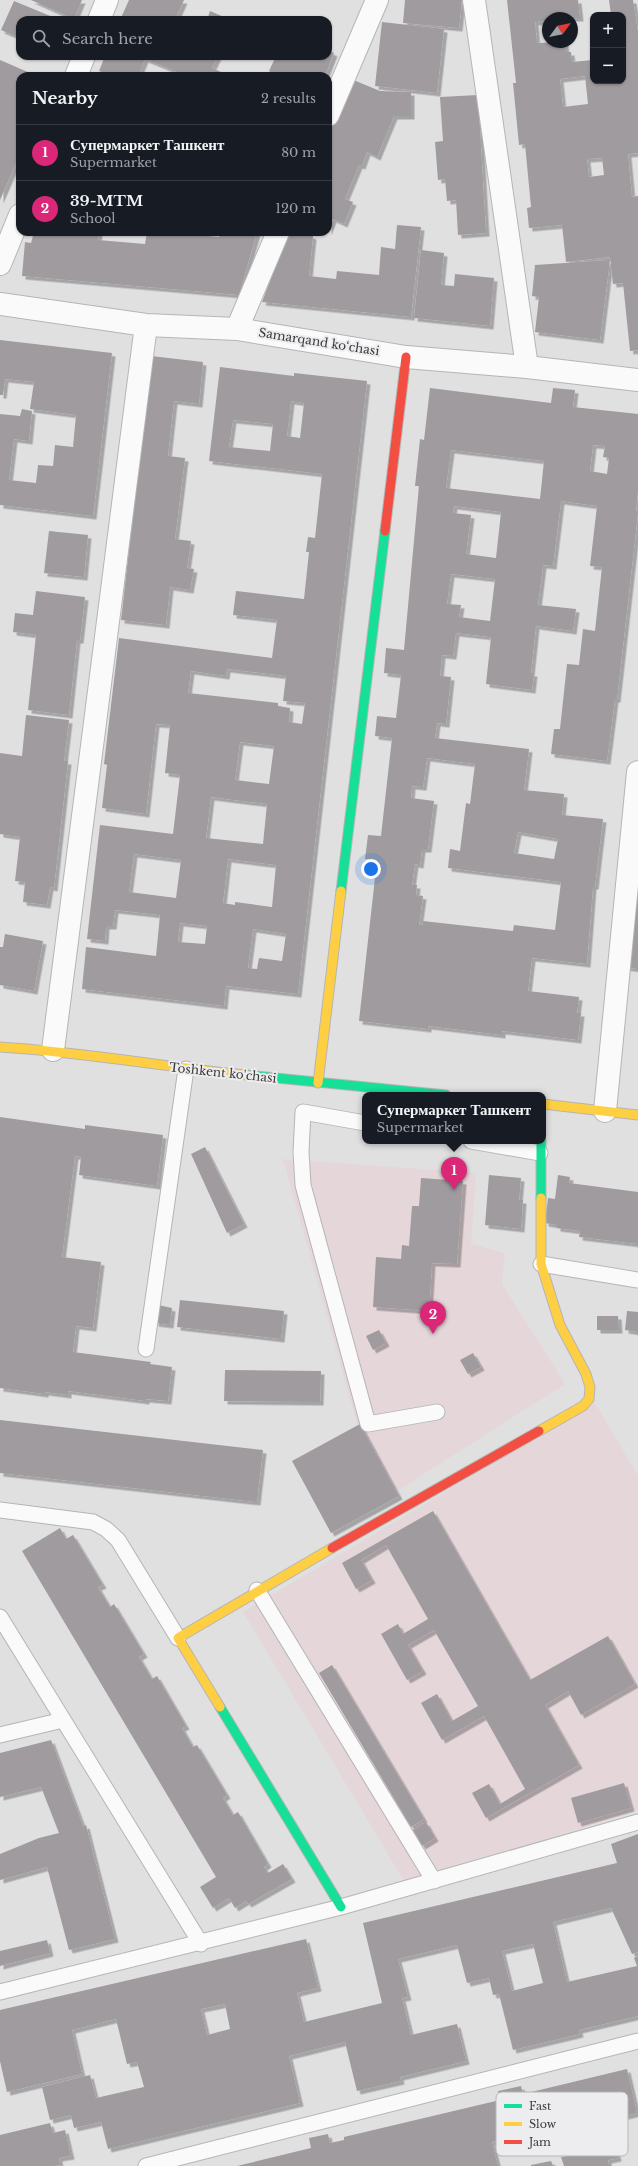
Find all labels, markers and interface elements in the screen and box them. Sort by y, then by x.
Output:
north arrow [542,12,578,48]
map controls [590,12,626,84]
button: + [590,12,626,48]
search box [16,16,332,60]
icon: search [30,27,52,49]
text: Search here [62,29,153,48]
button: − [590,48,626,84]
text: Nearby [32,88,98,109]
text: 2 results [261,90,316,107]
text: Супермаркет Ташкент [70,135,224,154]
text: 1 [42,144,48,161]
text: 80 m [281,144,316,161]
text: Supermarket [70,154,157,171]
text: 39-MTM [70,191,143,210]
text: 2 [41,200,49,217]
text: 120 m [275,200,316,217]
text: School [70,210,116,227]
street label: Samarqand ko‘chasi [258,325,381,358]
your location [361,859,381,879]
street label: Toshkent ko'chasi [169,1059,277,1086]
popup [362,1092,546,1144]
text: Супермаркет Ташкент [377,1100,531,1119]
text: Supermarket [377,1119,464,1136]
pin: 1 [441,1157,467,1190]
pin: 2 [420,1301,446,1334]
legend [496,2092,628,2156]
text: Fast [529,2099,552,2113]
text: Slow [529,2117,557,2131]
text: Jam [527,2135,551,2149]

